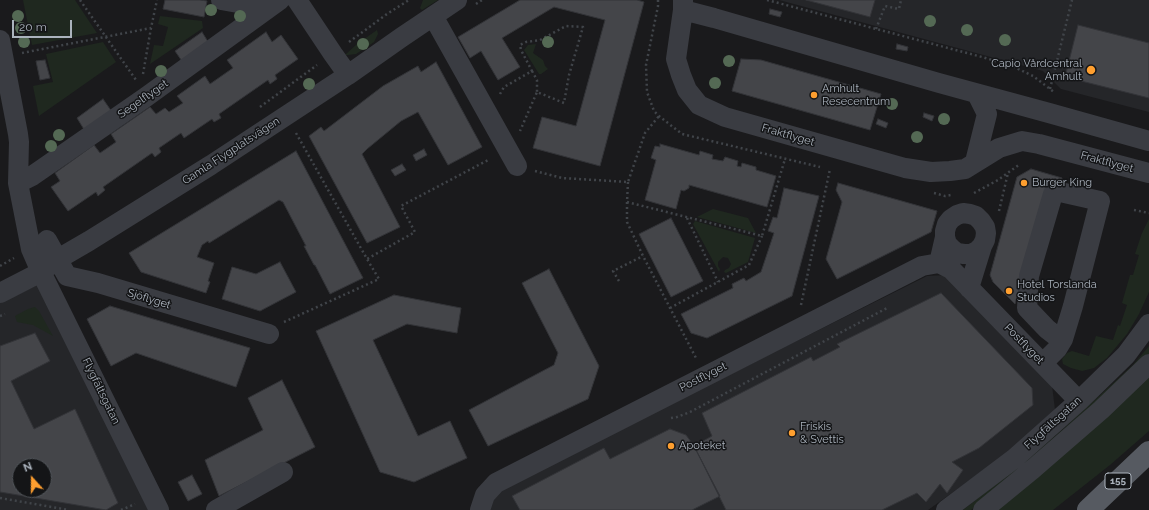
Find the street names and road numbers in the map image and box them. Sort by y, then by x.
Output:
street label: Segelflyget [115,77,171,121]
street label: Gamla Flygplatsvägen [180,115,282,187]
street label: Fraktflyget [760,121,816,149]
street label: Fraktflyget [1079,149,1135,175]
street label: Sjöflyget [126,286,172,312]
street label: Postflyget [1001,321,1047,367]
street label: Flygfältsgatan [79,356,123,426]
street label: Postflyget [677,360,729,394]
street label: Flygfältsgatan [1022,394,1084,452]
road number: 155 [1105,473,1131,489]

